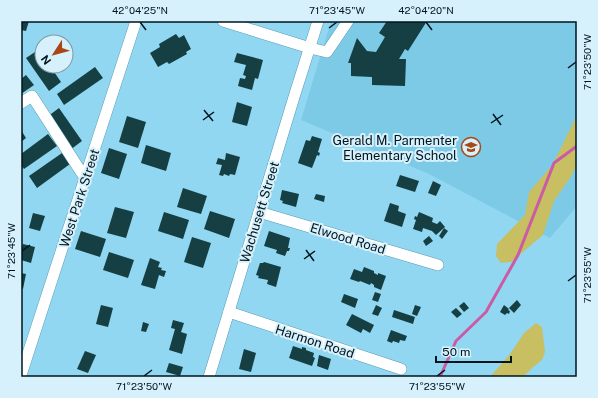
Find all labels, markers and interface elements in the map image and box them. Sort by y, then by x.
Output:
text: 42°04'25"N [112,4,168,16]
text: 71°23'45"W [309,4,365,16]
text: 42°04'20"N [398,4,454,16]
north arrow [34,34,74,74]
text: 71°23'50"W [581,34,593,90]
text: N [39,53,53,67]
place label: Gerald M. Parmenter Elementary School [332,133,457,163]
school or university icon: Gerald M. Parmenter Elementary School [460,136,482,158]
street label: West Park Street [56,147,102,249]
street label: Wachusett Street [237,160,282,265]
street label: Elwood Road [308,220,387,257]
text: 71°23'45"W [5,223,17,279]
text: 71°23'55"W [581,246,593,303]
street label: Harmon Road [273,322,356,361]
scale bar [436,338,511,364]
text: 50 m [442,345,470,359]
text: 71°23'50"W [116,380,172,392]
text: 71°23'55"W [409,380,466,392]

